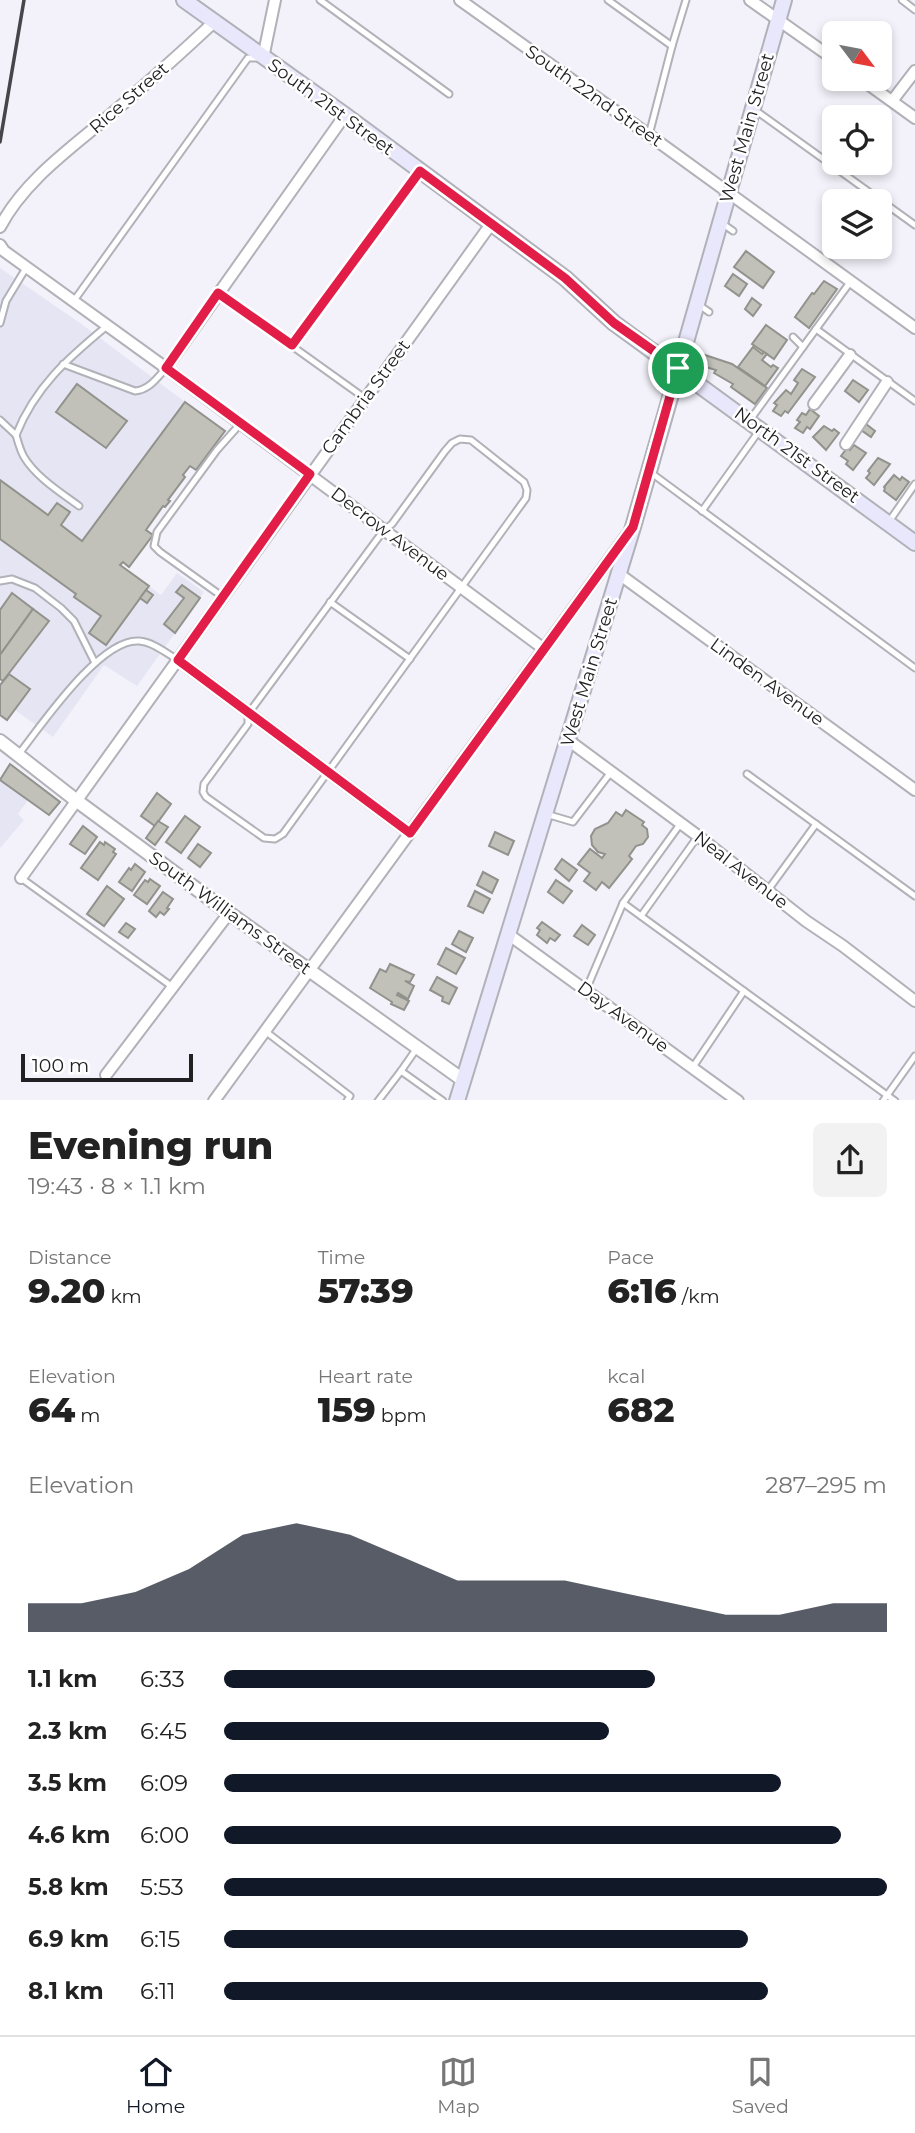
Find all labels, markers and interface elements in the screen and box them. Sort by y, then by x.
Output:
north arrow [822,21,892,91]
map controls [822,21,892,259]
street label: South 22nd Street [521,40,667,152]
street label: West Main Street [715,51,779,205]
street label: South 21st Street [264,54,398,160]
street label: Rice Street [85,58,173,138]
button: locate [822,105,892,175]
button: layers [822,189,892,259]
street label: Cambria Street [317,335,415,459]
pin [648,338,708,398]
icon: arrive [659,349,697,387]
street label: North 21st Street [730,402,864,508]
street label: Decrow Avenue [327,482,454,586]
street label: West Main Street [556,595,622,749]
street label: Linden Avenue [706,633,828,731]
street label: Neal Avenue [690,826,793,914]
street label: South Williams Street [145,847,315,979]
street label: Day Avenue [573,976,673,1058]
scale bar [21,1052,192,1083]
text: 100 m [32,1054,89,1077]
text: Evening run [28,1122,273,1169]
button: share [813,1123,887,1197]
text: 19:43 · 8 × 1.1 km [28,1172,206,1200]
text: Distance [28,1246,111,1269]
text: Time [318,1246,365,1269]
text: Pace [607,1246,654,1269]
text: 9.20 [28,1269,105,1312]
text: 57:39 [318,1269,414,1312]
text: 6:16 [607,1269,677,1312]
text: km [105,1285,142,1308]
text: /km [677,1285,720,1308]
text: Elevation [28,1365,116,1388]
text: Heart rate [318,1365,413,1388]
text: kcal [607,1365,645,1388]
text: 64 [28,1388,75,1431]
text: 159 [318,1388,376,1431]
text: 682 [607,1388,674,1431]
text: m [75,1404,100,1427]
text: bpm [376,1404,427,1427]
text: Elevation [28,1471,134,1499]
text: 287–295 m [765,1471,887,1499]
text: 1.1 km [28,1665,97,1693]
text: 6:33 [140,1665,185,1693]
text: 2.3 km [28,1717,107,1745]
text: 6:45 [140,1717,187,1745]
text: 3.5 km [28,1769,107,1797]
text: 6:09 [140,1769,188,1797]
text: 4.6 km [28,1821,110,1849]
text: 6:00 [140,1821,189,1849]
text: 5.8 km [28,1873,109,1901]
text: 5:53 [140,1873,184,1901]
text: 6.9 km [28,1925,109,1953]
text: 6:15 [140,1925,180,1953]
text: 8.1 km [28,1977,104,2005]
text: 6:11 [140,1977,176,2005]
tab: Home [126,2053,185,2118]
tab: Map [437,2053,480,2118]
tab: Saved [732,2053,789,2118]

